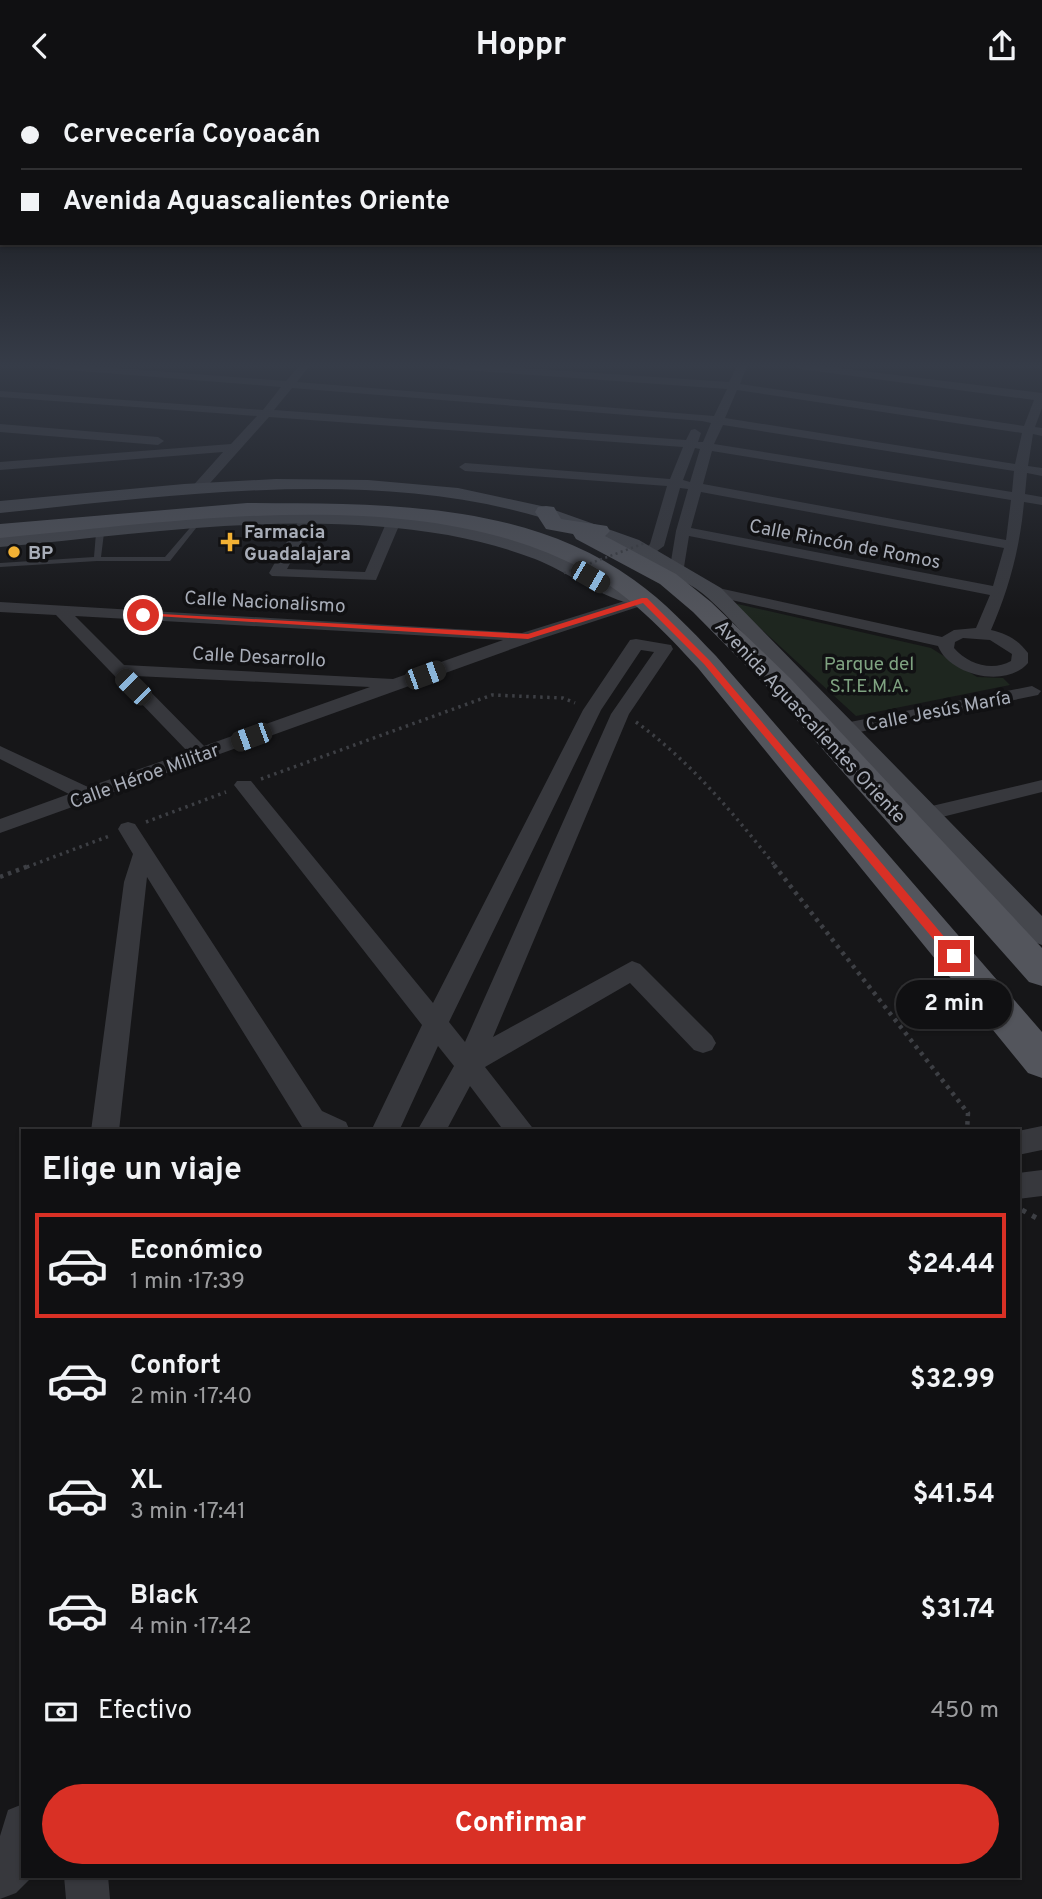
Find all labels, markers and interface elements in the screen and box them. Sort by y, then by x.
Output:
text: Hoppr [476,26,566,66]
icon: back [21,27,59,65]
icon: share [983,27,1021,65]
text: Cervecería Coyoacán [63,119,321,152]
text: Avenida Aguascalientes Oriente [63,186,450,219]
street label: Calle Rincón de Romos [747,515,942,575]
place label: Farmacia Guadalajara [244,521,351,567]
marker: Farmacia Guadalajara [222,534,238,550]
place label: BP [28,542,53,566]
marker: BP [6,544,22,560]
car [567,557,614,597]
street label: Calle Nacionalismo [184,587,346,619]
route start [127,599,159,631]
street label: Avenida Aguascalientes Oriente [709,616,910,829]
street label: Calle Desarrollo [191,643,326,673]
park label: Parque del S.T.E.M.A. [824,653,914,699]
car [402,658,449,692]
car [111,665,156,709]
street label: Calle Jesús María [864,686,1013,738]
car [228,720,275,754]
street label: Calle Héroe Militar [67,738,223,815]
route end [938,940,970,972]
callout: 2 min [896,981,1012,1029]
text: 2 min [924,990,984,1019]
text: Elige un viaje [42,1151,242,1191]
icon: car [46,1234,109,1297]
text: Económico [130,1235,263,1268]
text: $24.44 [907,1249,995,1282]
text: 1 min · 17:39 [130,1268,245,1297]
icon: car [46,1349,109,1412]
text: Confort [130,1350,221,1383]
text: $32.99 [910,1364,995,1397]
text: 2 min · 17:40 [130,1383,252,1412]
icon: car [46,1464,109,1527]
text: XL [130,1465,162,1498]
text: $41.54 [913,1479,995,1512]
text: 3 min · 17:41 [130,1498,246,1527]
icon: car [46,1579,109,1642]
text: Black [130,1580,199,1613]
text: $31.74 [921,1594,995,1627]
text: 4 min · 17:42 [130,1613,252,1642]
icon: cash [42,1693,80,1731]
text: Efectivo [98,1695,192,1728]
text: 450 m [931,1697,999,1726]
button: Confirmar [42,1784,999,1864]

